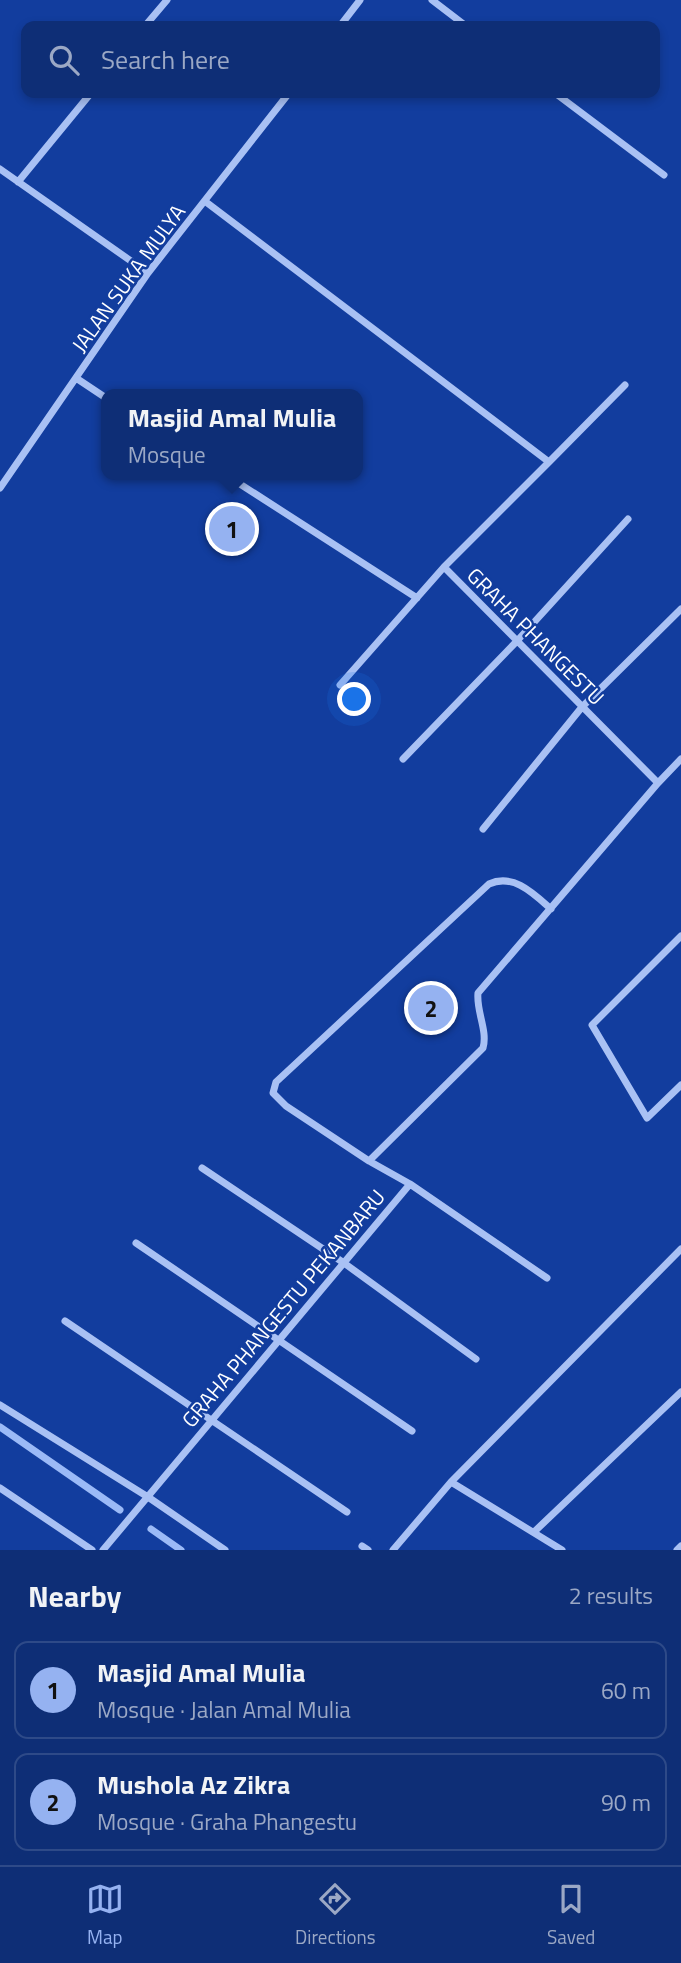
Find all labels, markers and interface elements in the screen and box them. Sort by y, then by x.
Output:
search box [21,21,660,98]
text: Search here [101,40,230,79]
icon: search [45,41,83,79]
street label: JALAN SUKA MULYA [63,197,193,359]
popup [101,389,363,480]
text: Masjid Amal Mulia [128,398,336,437]
text: Mosque [128,437,206,472]
pin: 1 [209,503,255,555]
street label: GRAHA PHANGESTU [460,560,612,712]
your location [337,682,371,716]
pin: 2 [408,982,454,1034]
street label: GRAHA PHANGESTU PEKANBARU [174,1182,392,1434]
text: Nearby [28,1573,121,1619]
text: 2 results [569,1578,653,1613]
text: Masjid Amal Mulia [97,1653,306,1692]
text: 1 [47,1673,59,1708]
text: 60 m [601,1673,651,1708]
text: Mosque · Jalan Amal Mulia [97,1692,351,1727]
text: Mushola Az Zikra [97,1765,290,1804]
text: 2 [47,1785,59,1820]
text: 90 m [601,1785,651,1820]
text: Mosque · Graha Phangestu [97,1804,357,1839]
tab: Map [86,1880,124,1951]
tab: Directions [295,1880,376,1951]
tab: Saved [547,1880,595,1951]

